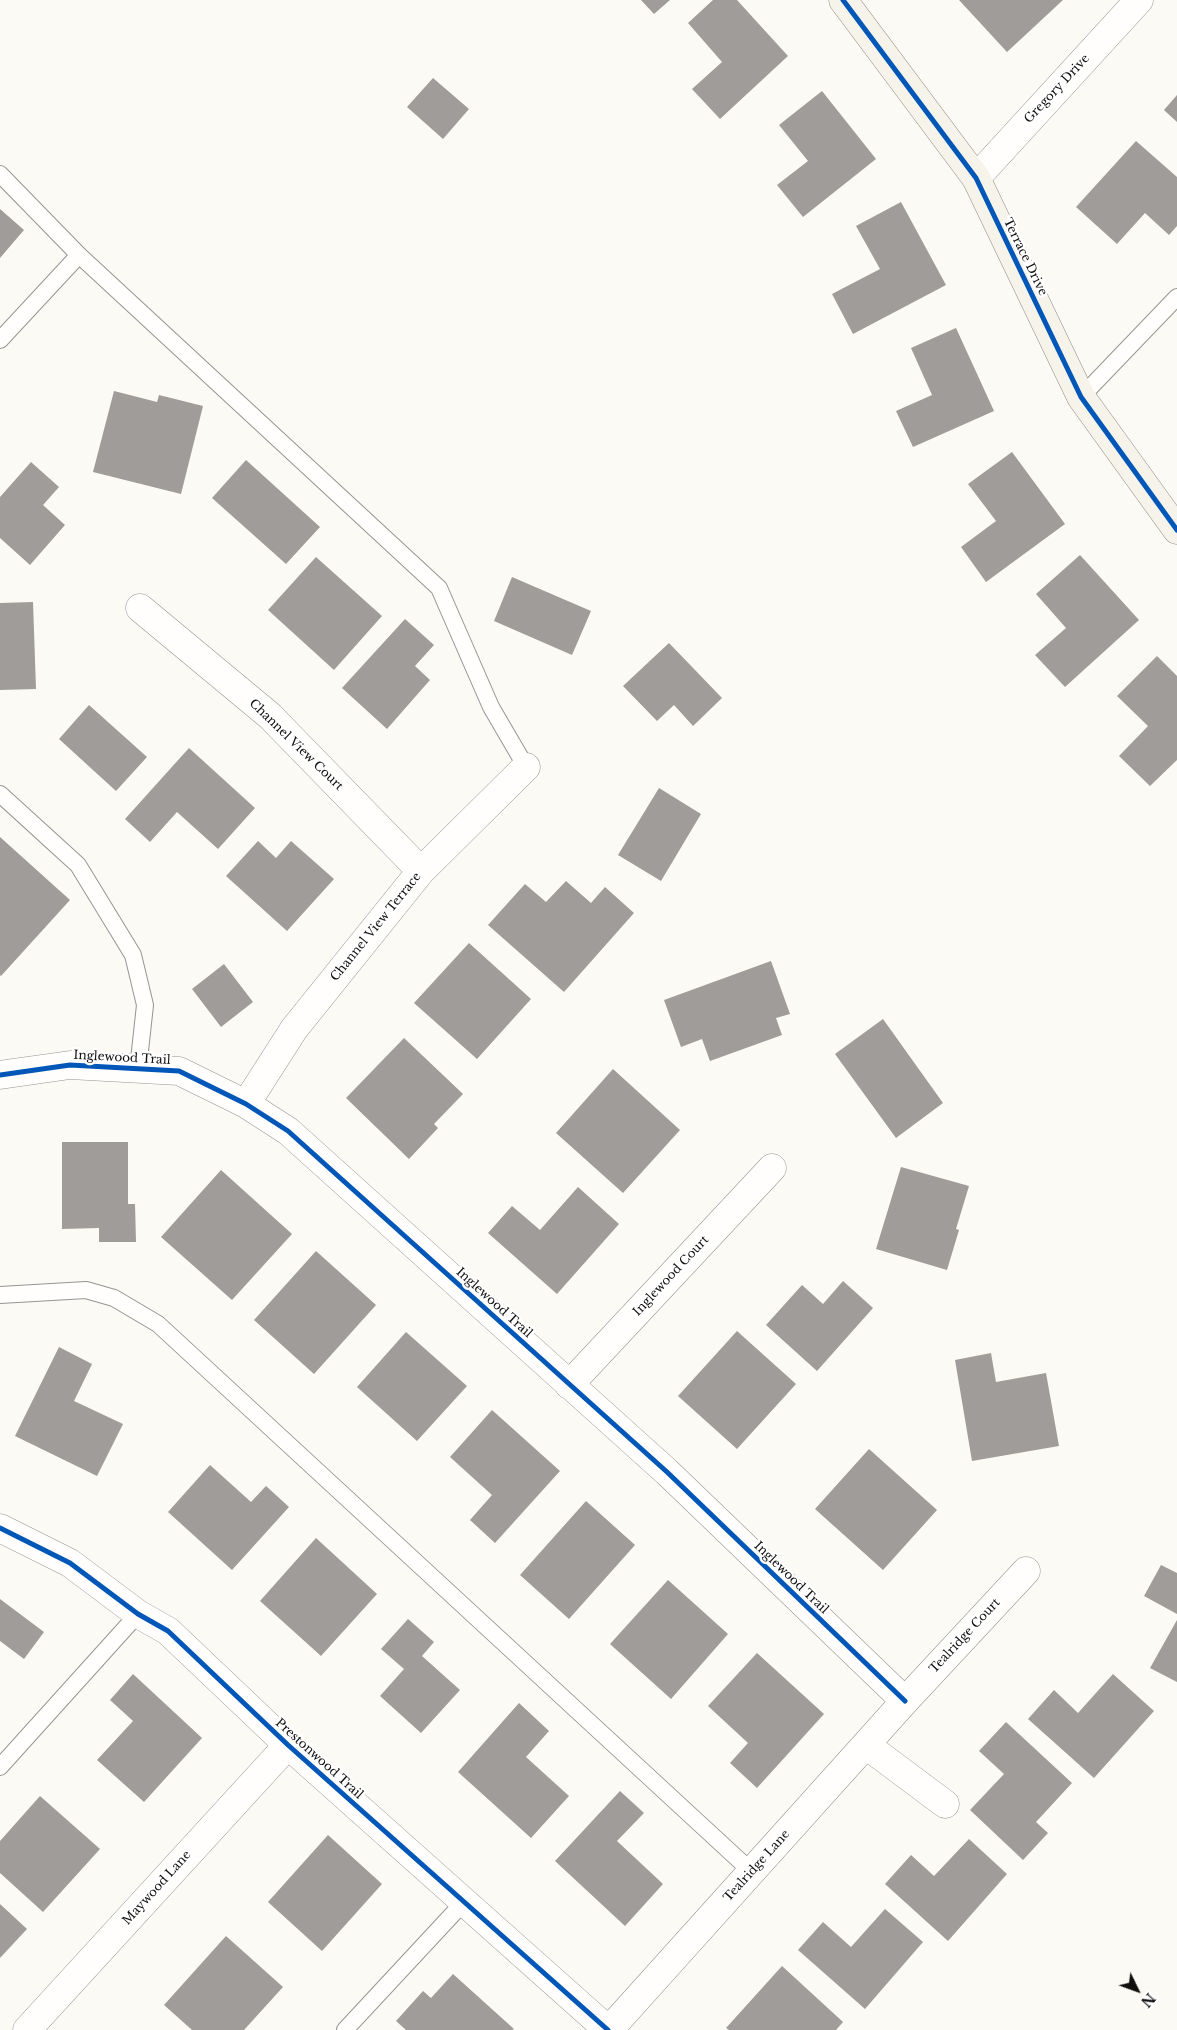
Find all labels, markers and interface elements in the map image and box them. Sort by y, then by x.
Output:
street label: Gregory Drive [1021,52,1093,126]
street label: Terrace Drive [1000,216,1050,298]
street label: Channel View Court [246,696,346,794]
street label: Channel View Terrace [328,870,424,984]
street label: Inglewood Trail [73,1048,171,1068]
street label: Inglewood Court [630,1233,712,1319]
street label: Inglewood Trail [453,1265,535,1341]
street label: Inglewood Trail [751,1539,831,1617]
street label: Tealridge Court [927,1596,1003,1676]
street label: Prestonwood Trail [272,1716,366,1802]
street label: Tealridge Lane [721,1827,793,1905]
street label: Maywood Lane [120,1848,194,1928]
north arrow [1112,1965,1162,2015]
text: N [1137,1989,1159,2011]

